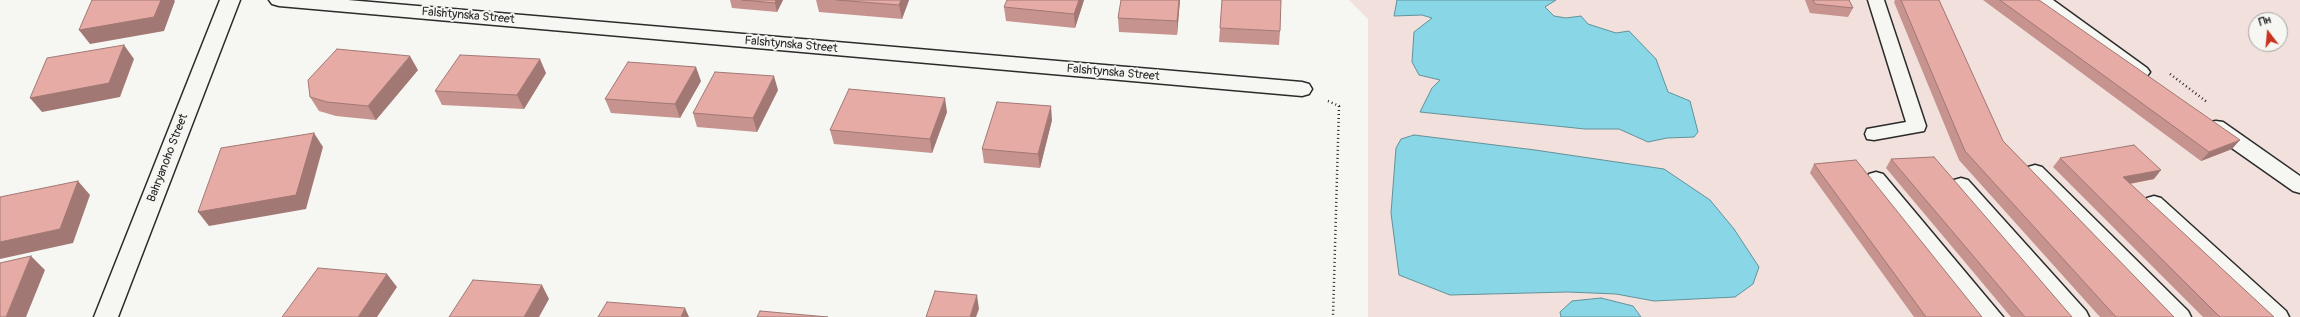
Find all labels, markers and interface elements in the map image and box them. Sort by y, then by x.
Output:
street label: Falshtynska Street [421,5,515,27]
north arrow [2248,12,2288,52]
text: Пн [2257,13,2272,29]
street label: Falshtynska Street [744,34,838,56]
street label: Falshtynska Street [1066,62,1160,84]
street label: Bahryanoho Street [145,112,191,204]

